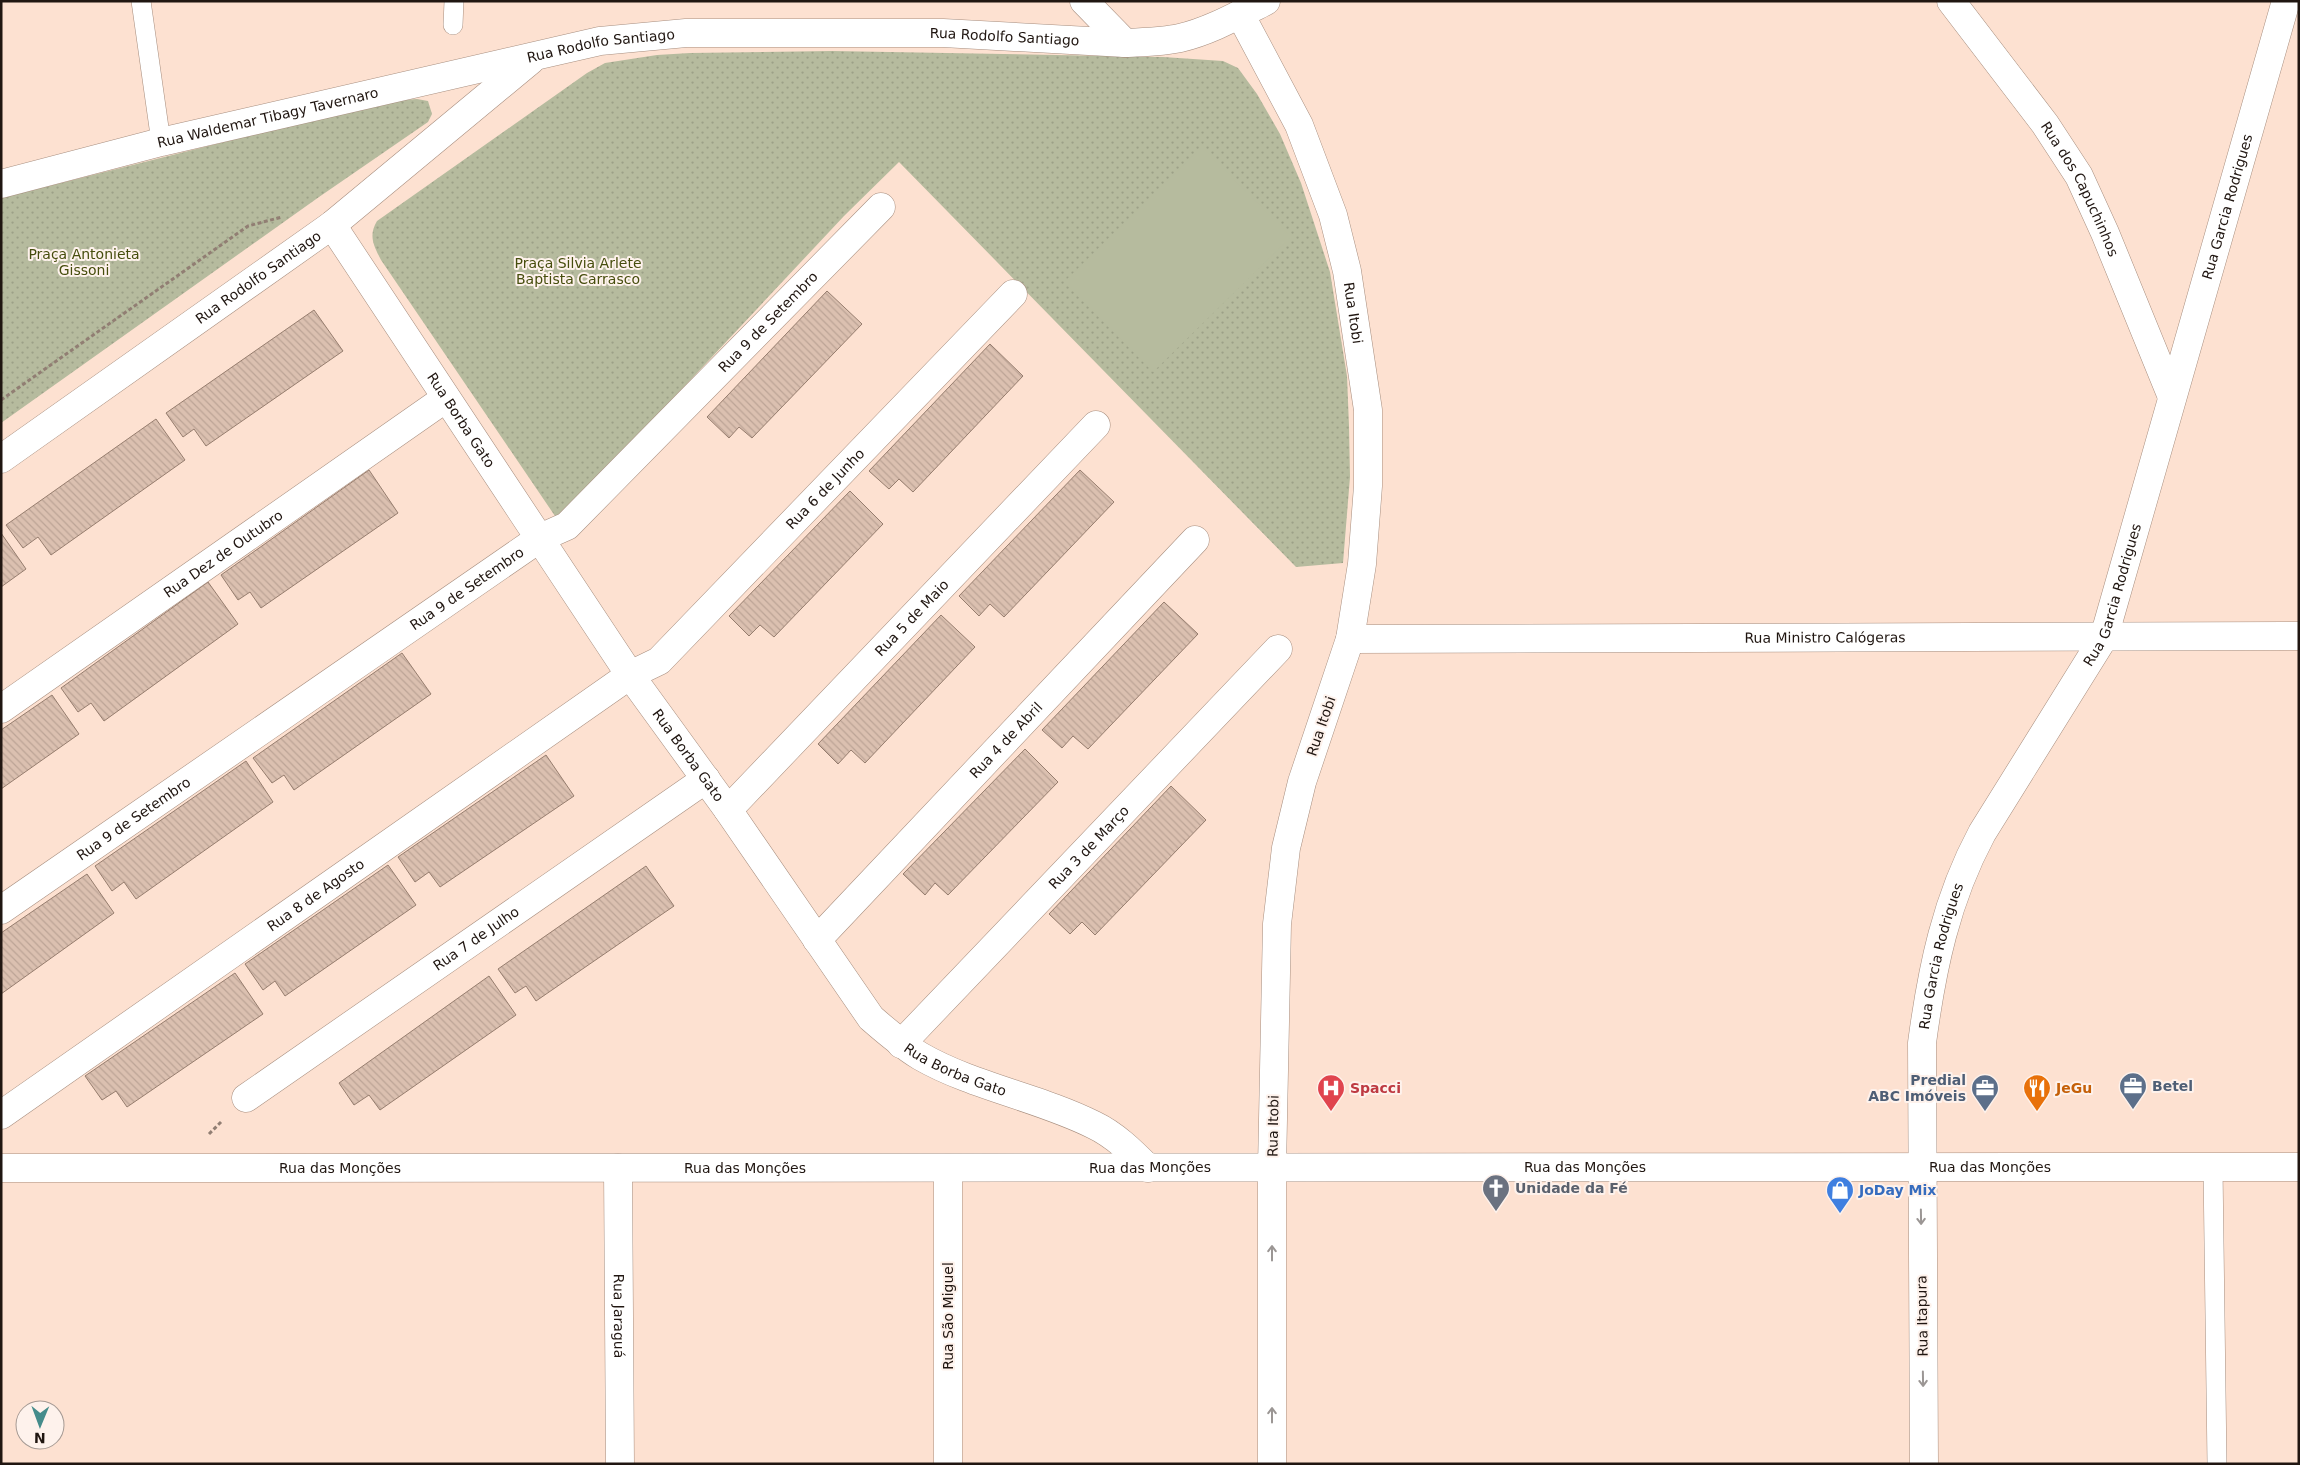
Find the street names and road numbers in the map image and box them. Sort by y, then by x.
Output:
street label: Rua Rodolfo Santiago [930,25,1080,48]
street label: Rua Rodolfo Santiago [525,26,675,66]
street label: Rua Waldemar Tibagy Tavernaro [156,84,380,151]
street label: Rua dos Capuchinhos [2038,119,2122,259]
street label: Rua Garcia Rodrigues [2199,132,2256,281]
street label: Rua Rodolfo Santiago [192,227,324,327]
street label: Rua 9 de Setembro [715,268,821,375]
street label: Rua Itobi [1341,281,1366,345]
street label: Rua Borba Gato [424,370,498,471]
street label: Rua 6 de Junho [783,445,868,532]
street label: Rua Dez de Outubro [161,507,286,601]
street label: Rua Garcia Rodrigues [2080,522,2144,669]
street label: Rua 9 de Setembro [407,544,527,633]
street label: Rua 5 de Maio [872,576,952,659]
street label: Rua Ministro Calógeras [1744,629,1906,646]
street label: Rua Itobi [1303,694,1339,758]
street label: Rua 4 de Abril [966,699,1045,781]
street label: Rua Borba Gato [649,706,727,805]
street label: Rua 9 de Setembro [74,774,193,863]
street label: Rua 3 de Março [1045,802,1132,892]
street label: Rua 8 de Agosto [264,855,367,934]
street label: Rua Garcia Rodrigues [1916,881,1966,1030]
street label: Rua 7 de Julho [430,903,522,974]
street label: Rua Borba Gato [901,1040,1009,1099]
street label: Rua Itobi [1264,1095,1282,1157]
street label: Rua das Monções [1089,1159,1211,1176]
street label: Rua das Monções [1524,1159,1646,1175]
street label: Rua das Monções [1929,1159,2051,1175]
street label: Rua das Monções [279,1160,401,1176]
street label: Rua das Monções [684,1160,806,1176]
street label: Rua São Miguel [940,1262,956,1370]
street label: Rua Jaraguá [611,1274,627,1358]
street label: Rua Itapura [1913,1275,1931,1357]

